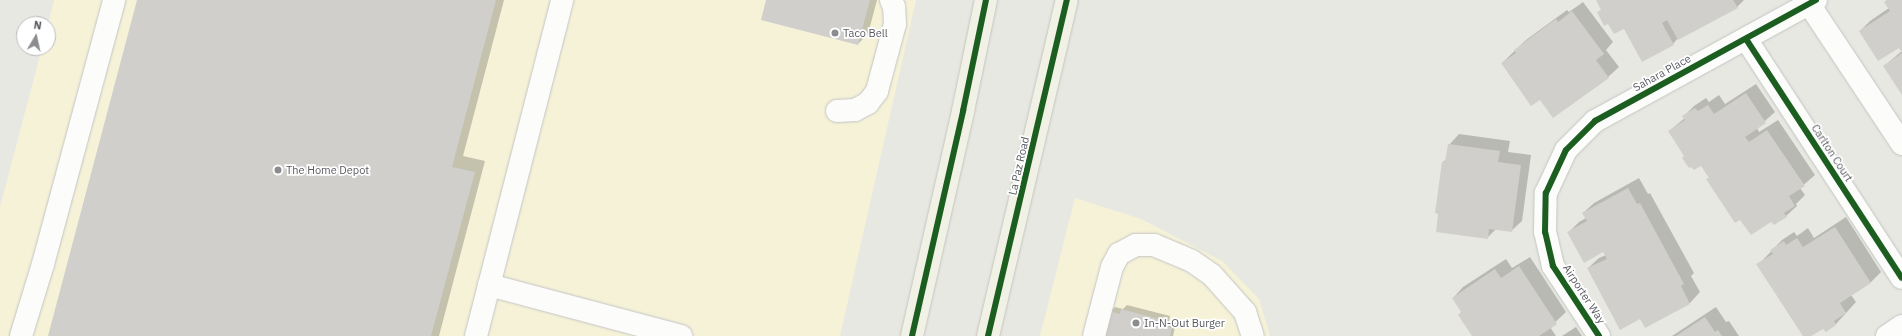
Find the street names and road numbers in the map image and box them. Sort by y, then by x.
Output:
street label: Sahara Place [1631,52,1693,94]
street label: Carlton Court [1809,122,1855,184]
street label: La Paz Road [1006,136,1032,196]
street label: Airporter Way [1560,262,1608,326]

